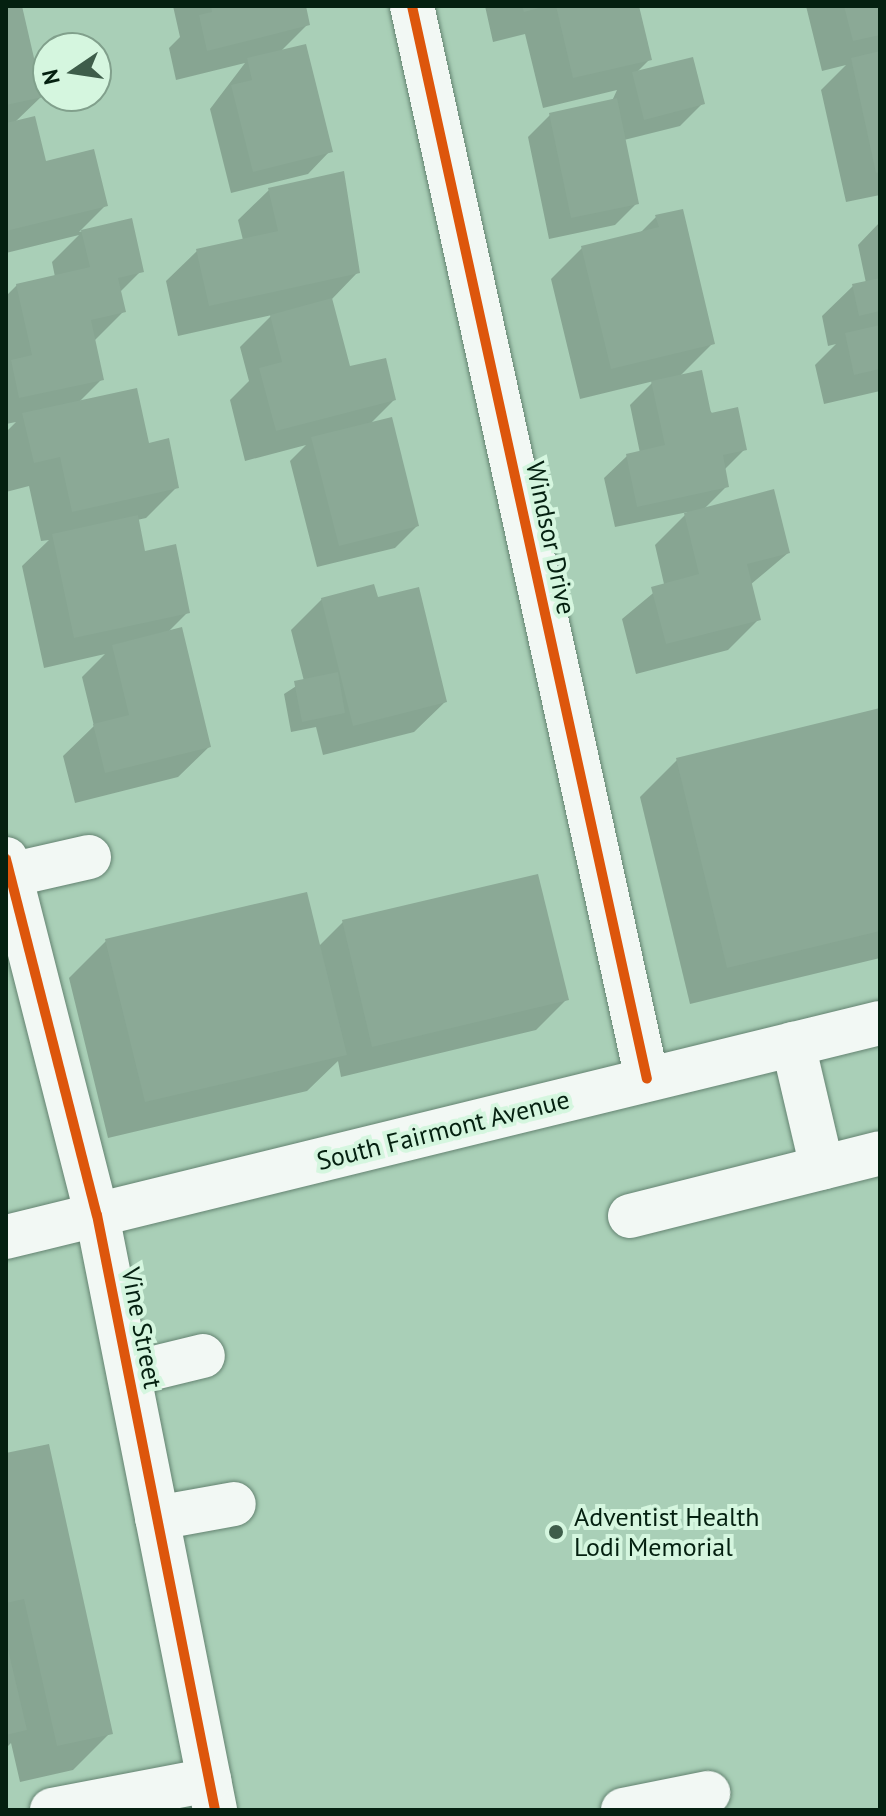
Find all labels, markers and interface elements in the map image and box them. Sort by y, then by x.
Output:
north arrow [32,32,112,112]
text: N [35,67,66,87]
street label: Windsor Drive [520,459,582,617]
street label: South Fairmont Avenue [313,1083,573,1177]
street label: Vine Street [115,1265,169,1391]
place label: Adventist Health Lodi Memorial [574,1501,760,1562]
marker: Adventist Health Lodi Memorial [545,1521,567,1543]

